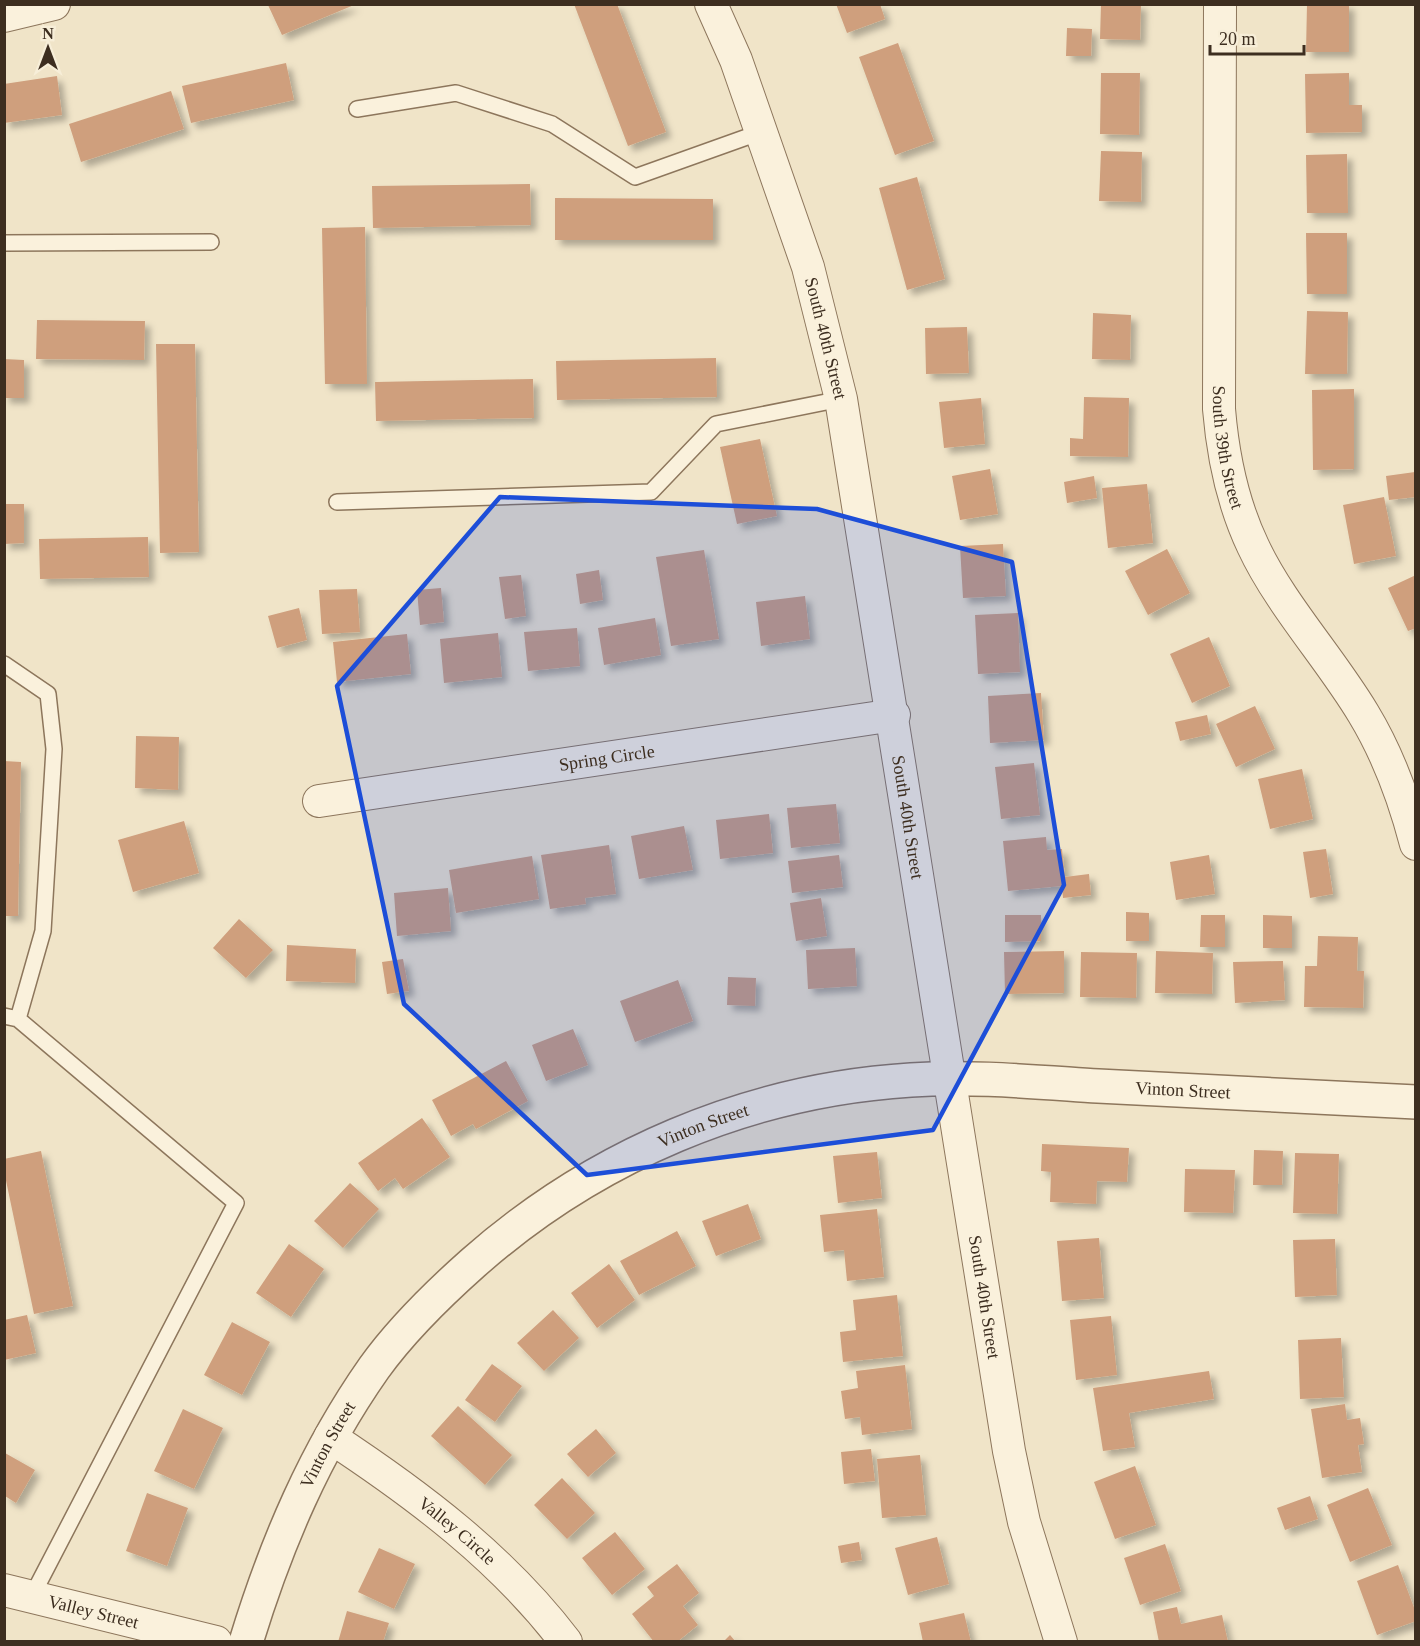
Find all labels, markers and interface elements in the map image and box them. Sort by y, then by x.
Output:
north arrow [18,18,78,78]
scale bar [1210,18,1304,56]
text: N [42,25,54,42]
text: 20 m [1219,29,1256,49]
street label: South 40th Street [801,275,851,401]
street label: South 39th Street [1209,385,1247,512]
street label: Spring Circle [558,741,656,775]
street label: South 40th Street [888,754,928,880]
street label: Vinton Street [1135,1078,1231,1103]
street label: Vinton Street [655,1100,751,1152]
street label: South 40th Street [965,1234,1004,1360]
street label: Vinton Street [296,1398,359,1491]
street label: Valley Circle [414,1493,500,1569]
street label: Valley Street [46,1591,141,1633]

